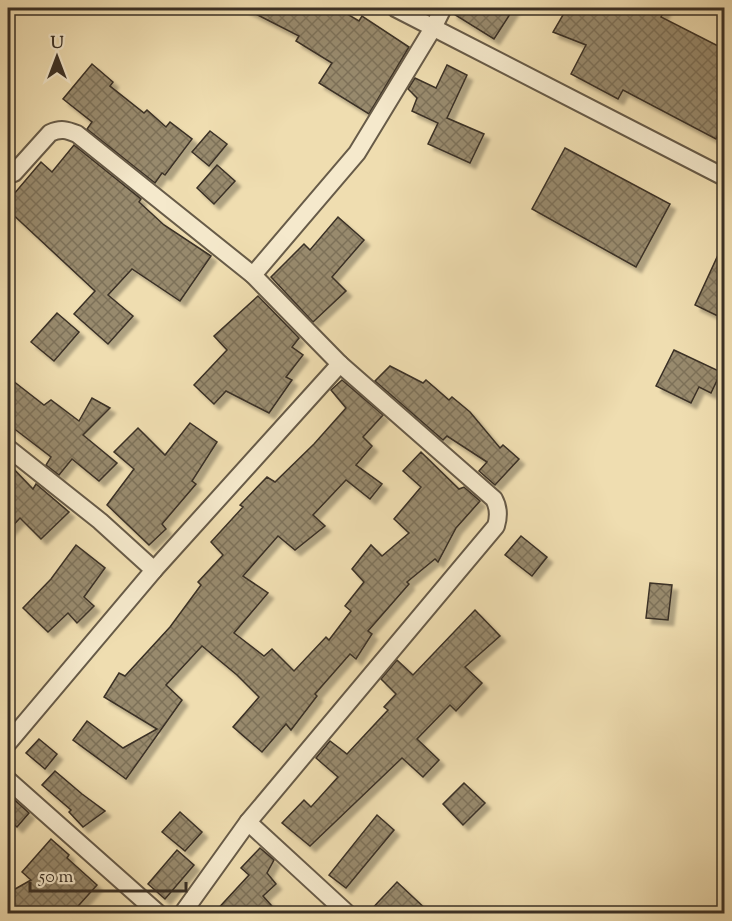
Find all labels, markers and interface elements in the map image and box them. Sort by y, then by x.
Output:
north arrow [27,27,87,87]
text: U [50,33,64,56]
scale bar [30,855,186,893]
text: 50 m [38,865,74,891]

